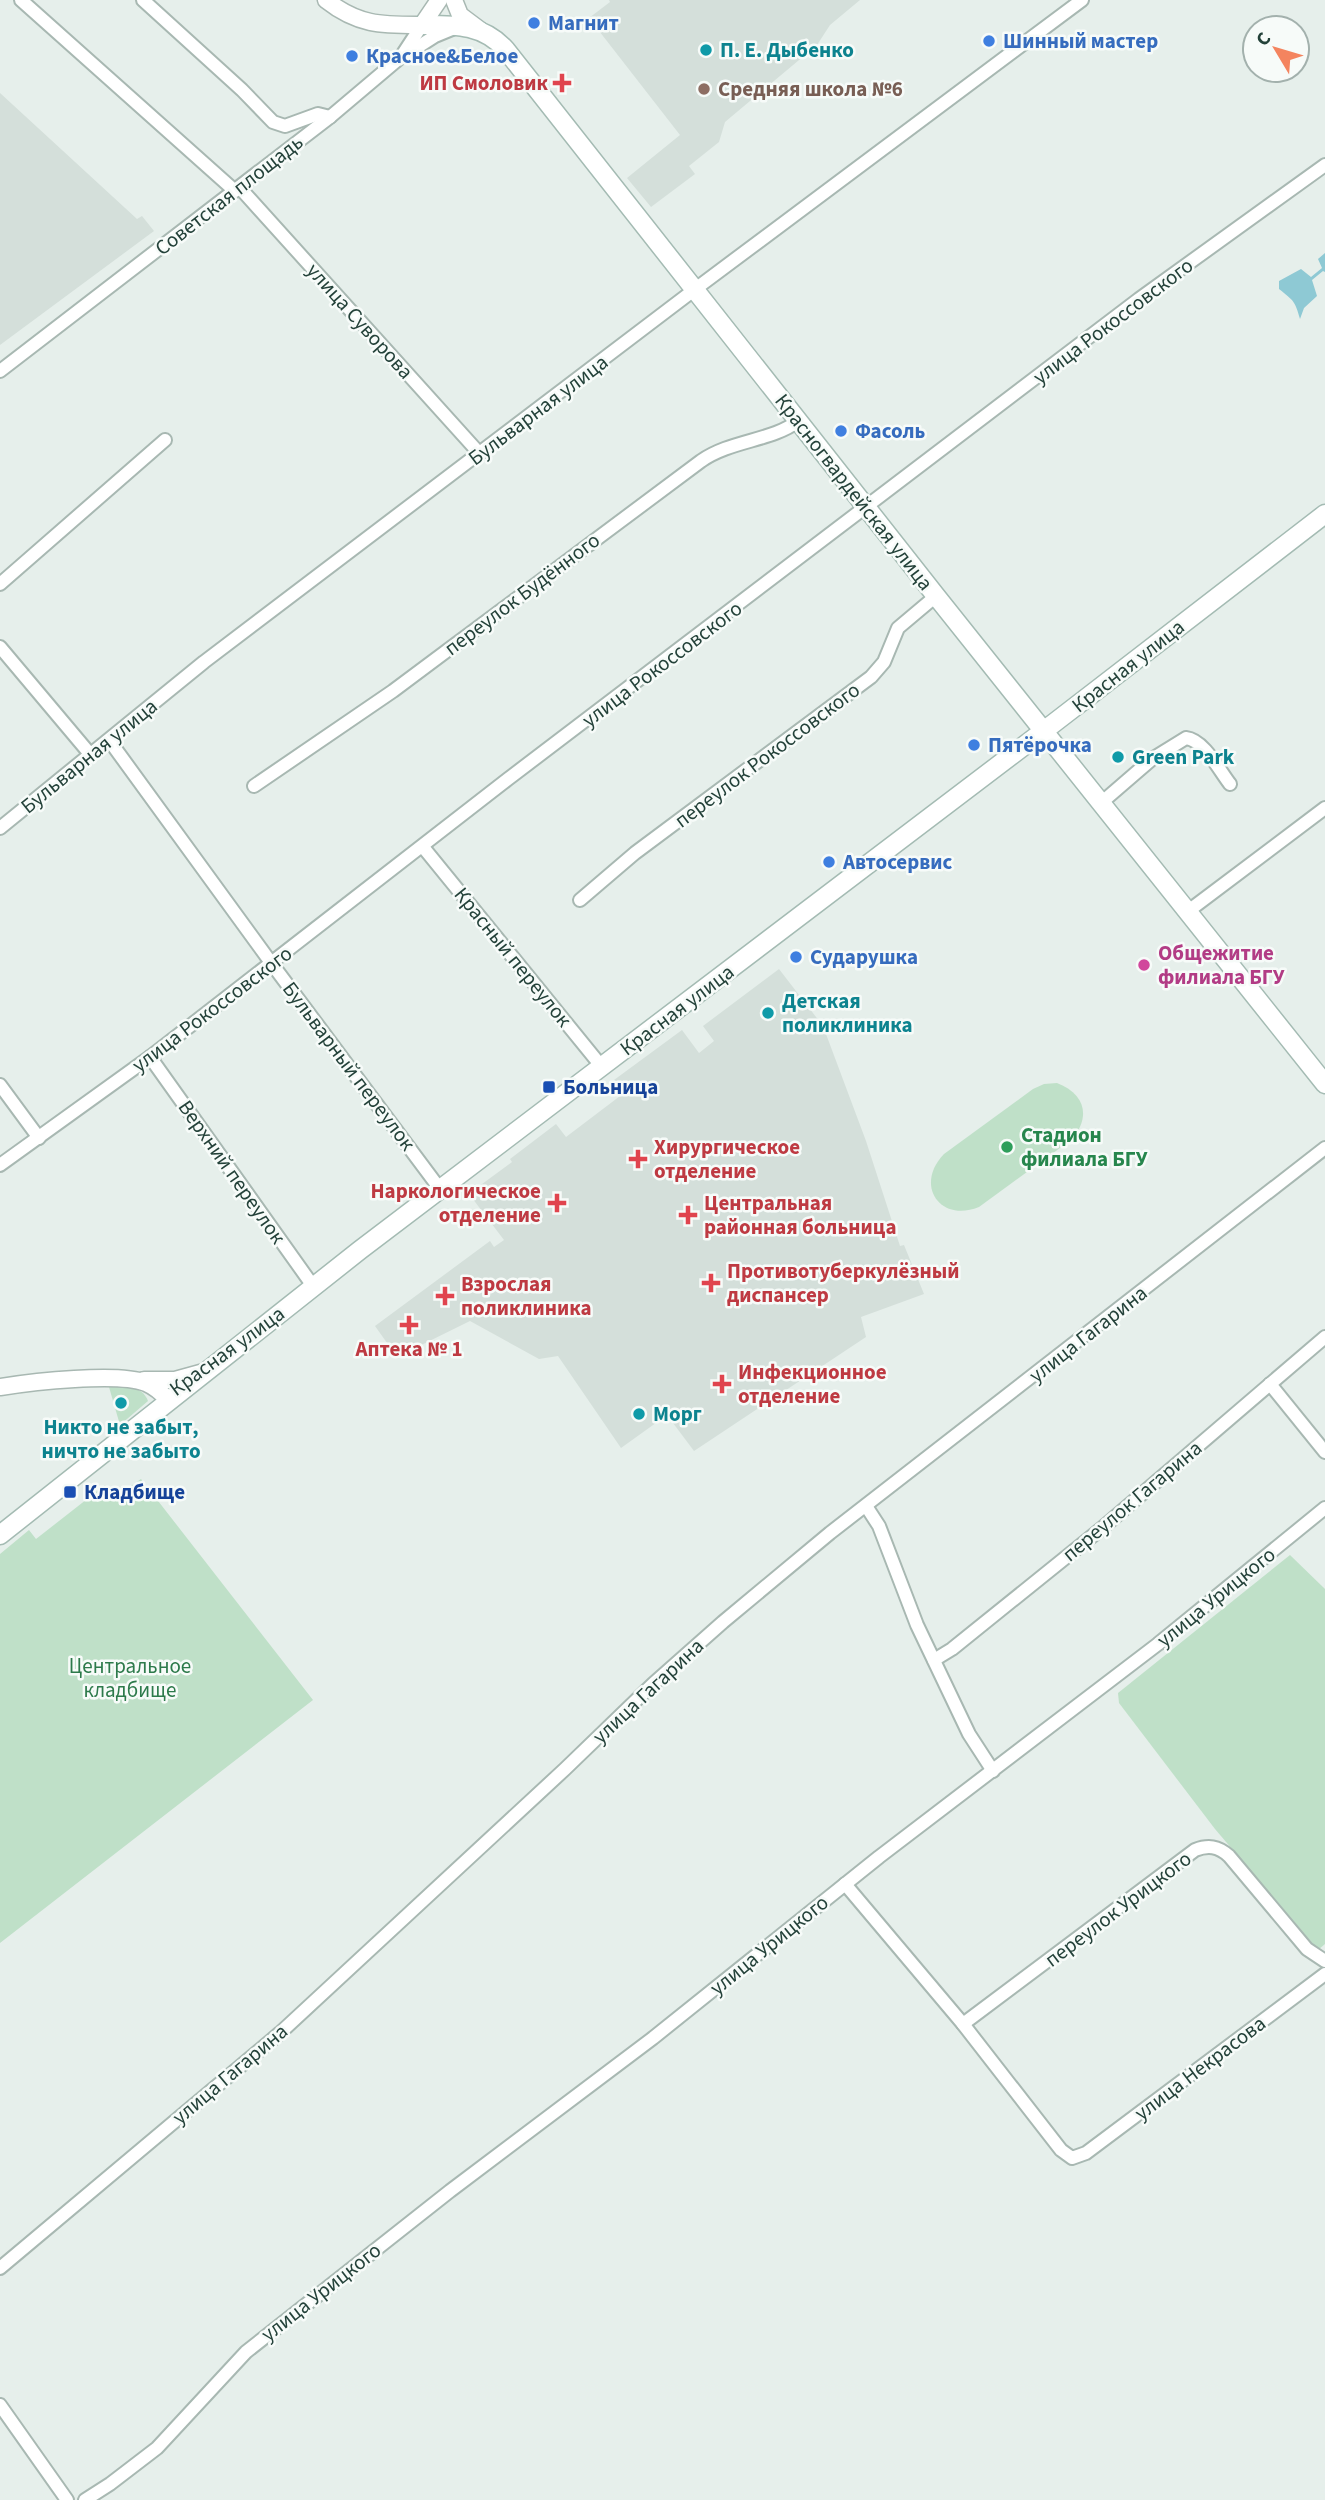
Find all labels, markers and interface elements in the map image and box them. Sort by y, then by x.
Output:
place label: Магнит [548,8,619,38]
north arrow [1241,14,1311,84]
marker: Магнит [526,15,542,31]
place label: Шинный мастер [1003,26,1158,56]
text: С [1250,27,1278,52]
marker: Шинный мастер [981,33,997,49]
place label: П. Е. Дыбенко [720,35,854,65]
place label: Красное&Белое [366,41,518,71]
marker: П. Е. Дыбенко [698,42,714,58]
marker: Красное&Белое [344,48,360,64]
place label: ИП Смоловик [419,68,548,98]
place label: Средняя школа №6 [718,74,903,104]
marker: ИП Смоловик [554,75,570,91]
marker: Средняя школа №6 [696,81,712,97]
street label: Советская площадь [148,127,310,263]
street label: улица Рокоссовского [1027,251,1199,391]
street label: улица Суворова [300,256,420,386]
street label: Бульварная улица [462,347,614,473]
street label: Красногвардейская улица [768,387,940,597]
place label: Фасоль [855,416,926,446]
marker: Фасоль [833,423,849,439]
street label: переулок Будённого [438,525,606,663]
street label: улица Рокоссовского [576,594,748,734]
street label: Красная улица [1065,612,1191,720]
street label: переулок Рокоссовского [668,675,866,835]
street label: Бульварная улица [14,691,164,821]
place label: Пятёрочка [988,730,1092,760]
marker: Пятёрочка [966,737,982,753]
place label: Green Park [1132,742,1235,772]
marker: Green Park [1110,749,1126,765]
place label: Автосервис [842,847,953,877]
marker: Автосервис [821,854,837,870]
street label: Красный переулок [447,881,579,1034]
place label: Общежитие филиала БГУ [1158,938,1285,992]
street label: улица Рокоссовского [126,939,298,1079]
place label: Сударушка [810,942,918,972]
marker: Сударушка [788,949,804,965]
street label: Красная улица [614,957,740,1063]
marker: Общежитие филиала БГУ [1136,957,1152,973]
street label: Бульварный переулок [275,975,423,1157]
place label: Детская поликлиника [782,986,913,1040]
marker: Детская поликлиника [760,1005,776,1021]
place label: Больница [563,1072,658,1102]
marker: Больница [541,1079,557,1095]
street label: Верхний переулок [171,1094,293,1251]
place label: Стадион филиала БГУ [1021,1120,1148,1174]
place label: Хирургическое отделение [654,1132,800,1186]
marker: Стадион филиала БГУ [999,1139,1015,1155]
marker: Хирургическое отделение [628,1149,648,1169]
place label: Наркологическое отделение [370,1176,541,1230]
place label: Центральная районная больница [704,1188,896,1242]
marker: Наркологическое отделение [547,1193,567,1213]
marker: Центральная районная больница [678,1205,698,1225]
place label: Противотуберкулёзный диспансер [727,1256,959,1310]
place label: Взрослая поликлиника [461,1269,592,1323]
marker: Противотуберкулёзный диспансер [701,1273,721,1293]
street label: улица Гагарина [1023,1278,1153,1390]
marker: Взрослая поликлиника [435,1286,455,1306]
street label: Красная улица [163,1299,291,1403]
marker: Аптека № 1 [401,1317,417,1333]
place label: Аптека № 1 [354,1334,463,1364]
place label: Инфекционное отделение [738,1357,887,1411]
marker: Инфекционное отделение [712,1374,732,1394]
marker: Никто не забыт, ничто не забыто [113,1395,129,1411]
place label: Морг [653,1399,702,1429]
marker: Морг [631,1406,647,1422]
place label: Никто не забыт, ничто не забыто [41,1412,201,1466]
street label: переулок Гагарина [1056,1433,1208,1569]
place label: Кладбище [84,1477,185,1507]
marker: Кладбище [62,1484,78,1500]
street label: улица Урицкого [1150,1540,1282,1654]
street label: улица Гагарина [586,1631,710,1751]
park label: Центральное кладбище [69,1651,191,1705]
street label: переулок Урицкого [1038,1844,1198,1974]
street label: улица Урицкого [703,1888,835,2002]
street label: улица Некрасова [1128,2009,1272,2127]
street label: улица Гагарина [166,2017,294,2131]
street label: улица Урицкого [255,2235,387,2349]

